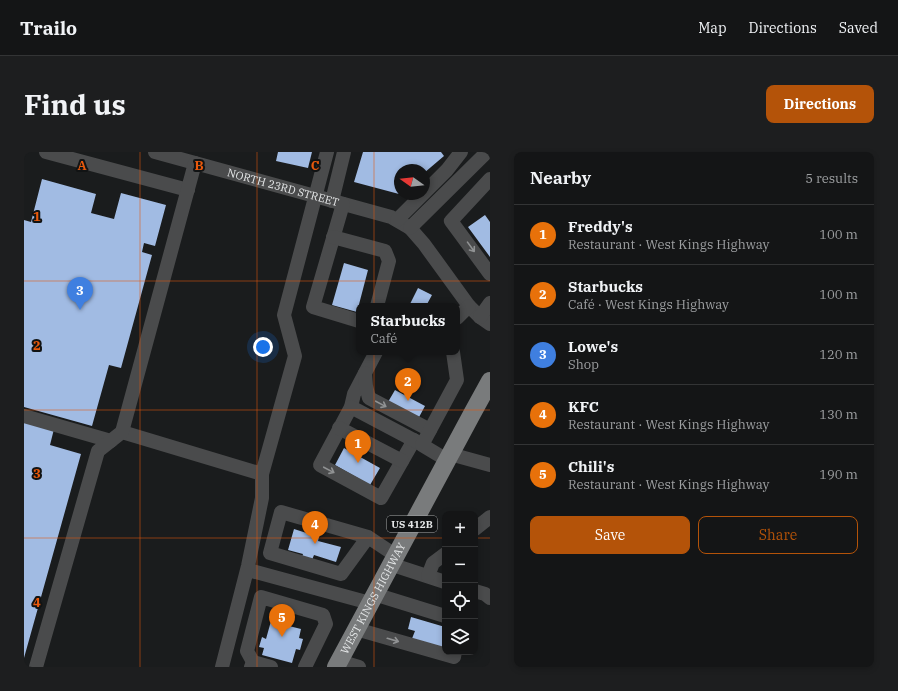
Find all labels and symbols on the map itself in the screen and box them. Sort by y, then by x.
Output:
text: A [77,157,87,174]
text: B [194,157,204,174]
text: C [311,157,320,174]
north arrow [394,164,430,200]
street label: NORTH 23RD STREET [226,165,341,209]
text: 1 [33,208,41,225]
one-way arrow [467,242,475,253]
pin: 3 [67,277,93,310]
text: 2 [33,337,41,354]
your location [253,337,273,357]
pin: 2 [395,368,421,401]
one-way arrow [375,401,387,408]
pin: 1 [345,430,371,463]
text: 3 [33,465,41,482]
one-way arrow [323,467,335,474]
pin: 4 [302,511,328,544]
road number: US 412B [387,516,437,532]
street label: WEST KINGS HIGHWAY [337,540,408,656]
text: 4 [33,594,41,611]
pin: 5 [269,604,295,637]
one-way arrow [387,637,400,644]

